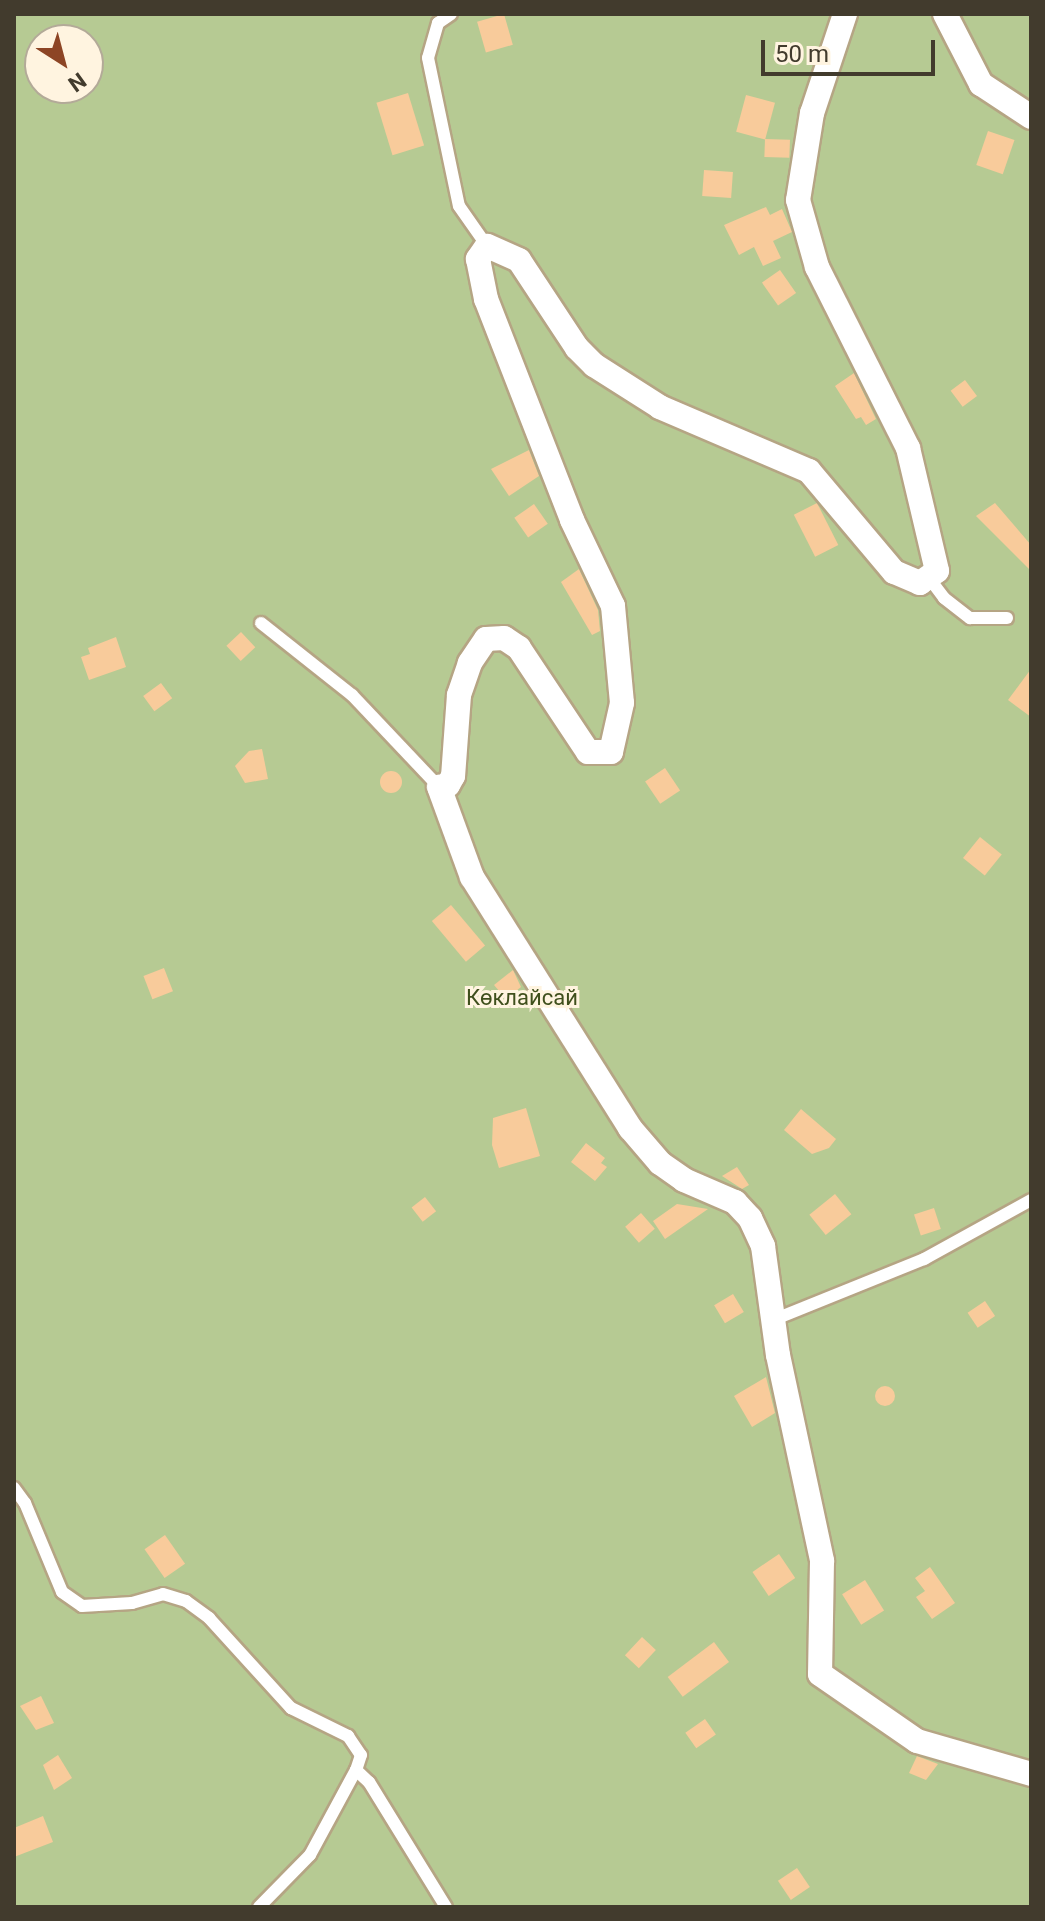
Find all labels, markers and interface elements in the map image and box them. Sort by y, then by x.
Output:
north arrow [24,24,104,104]
scale bar [765,24,939,74]
text: 50 m [775,40,829,68]
text: N [64,68,91,97]
park label: Көклайсай [466,985,578,1011]

